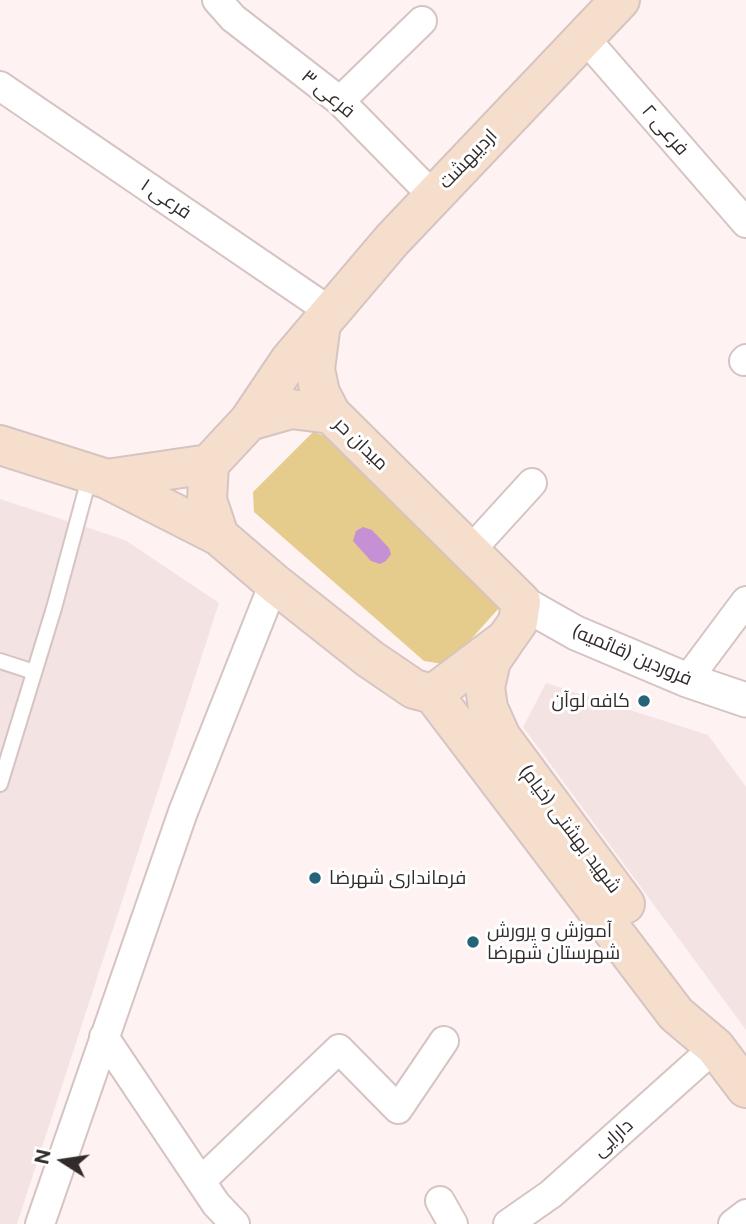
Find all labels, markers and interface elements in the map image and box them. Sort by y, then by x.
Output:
street label: فرعی ۳ [297,65,359,123]
street label: فرعی ۲ [637,100,693,160]
street label: اردیبهشت [434,124,502,194]
street label: فرعی ۱ [137,174,195,224]
street label: میدان حر [329,413,393,475]
street label: فروردین (قائمیه) [569,620,695,690]
place label: کافه لوآن [551,690,630,712]
marker: کافه لوآن [636,693,652,709]
street label: شهید بهشتی (خیام) [514,760,626,898]
place label: فرمانداری شهرضا [329,867,466,889]
marker: فرمانداری شهرضا [307,870,323,886]
place label: آموزش و پرورش شهرستان شهرضا [487,920,620,964]
marker: آموزش و پرورش شهرستان شهرضا [465,934,481,950]
street label: دارایی [588,1114,638,1162]
north arrow [28,1126,98,1196]
text: N [30,1147,55,1166]

